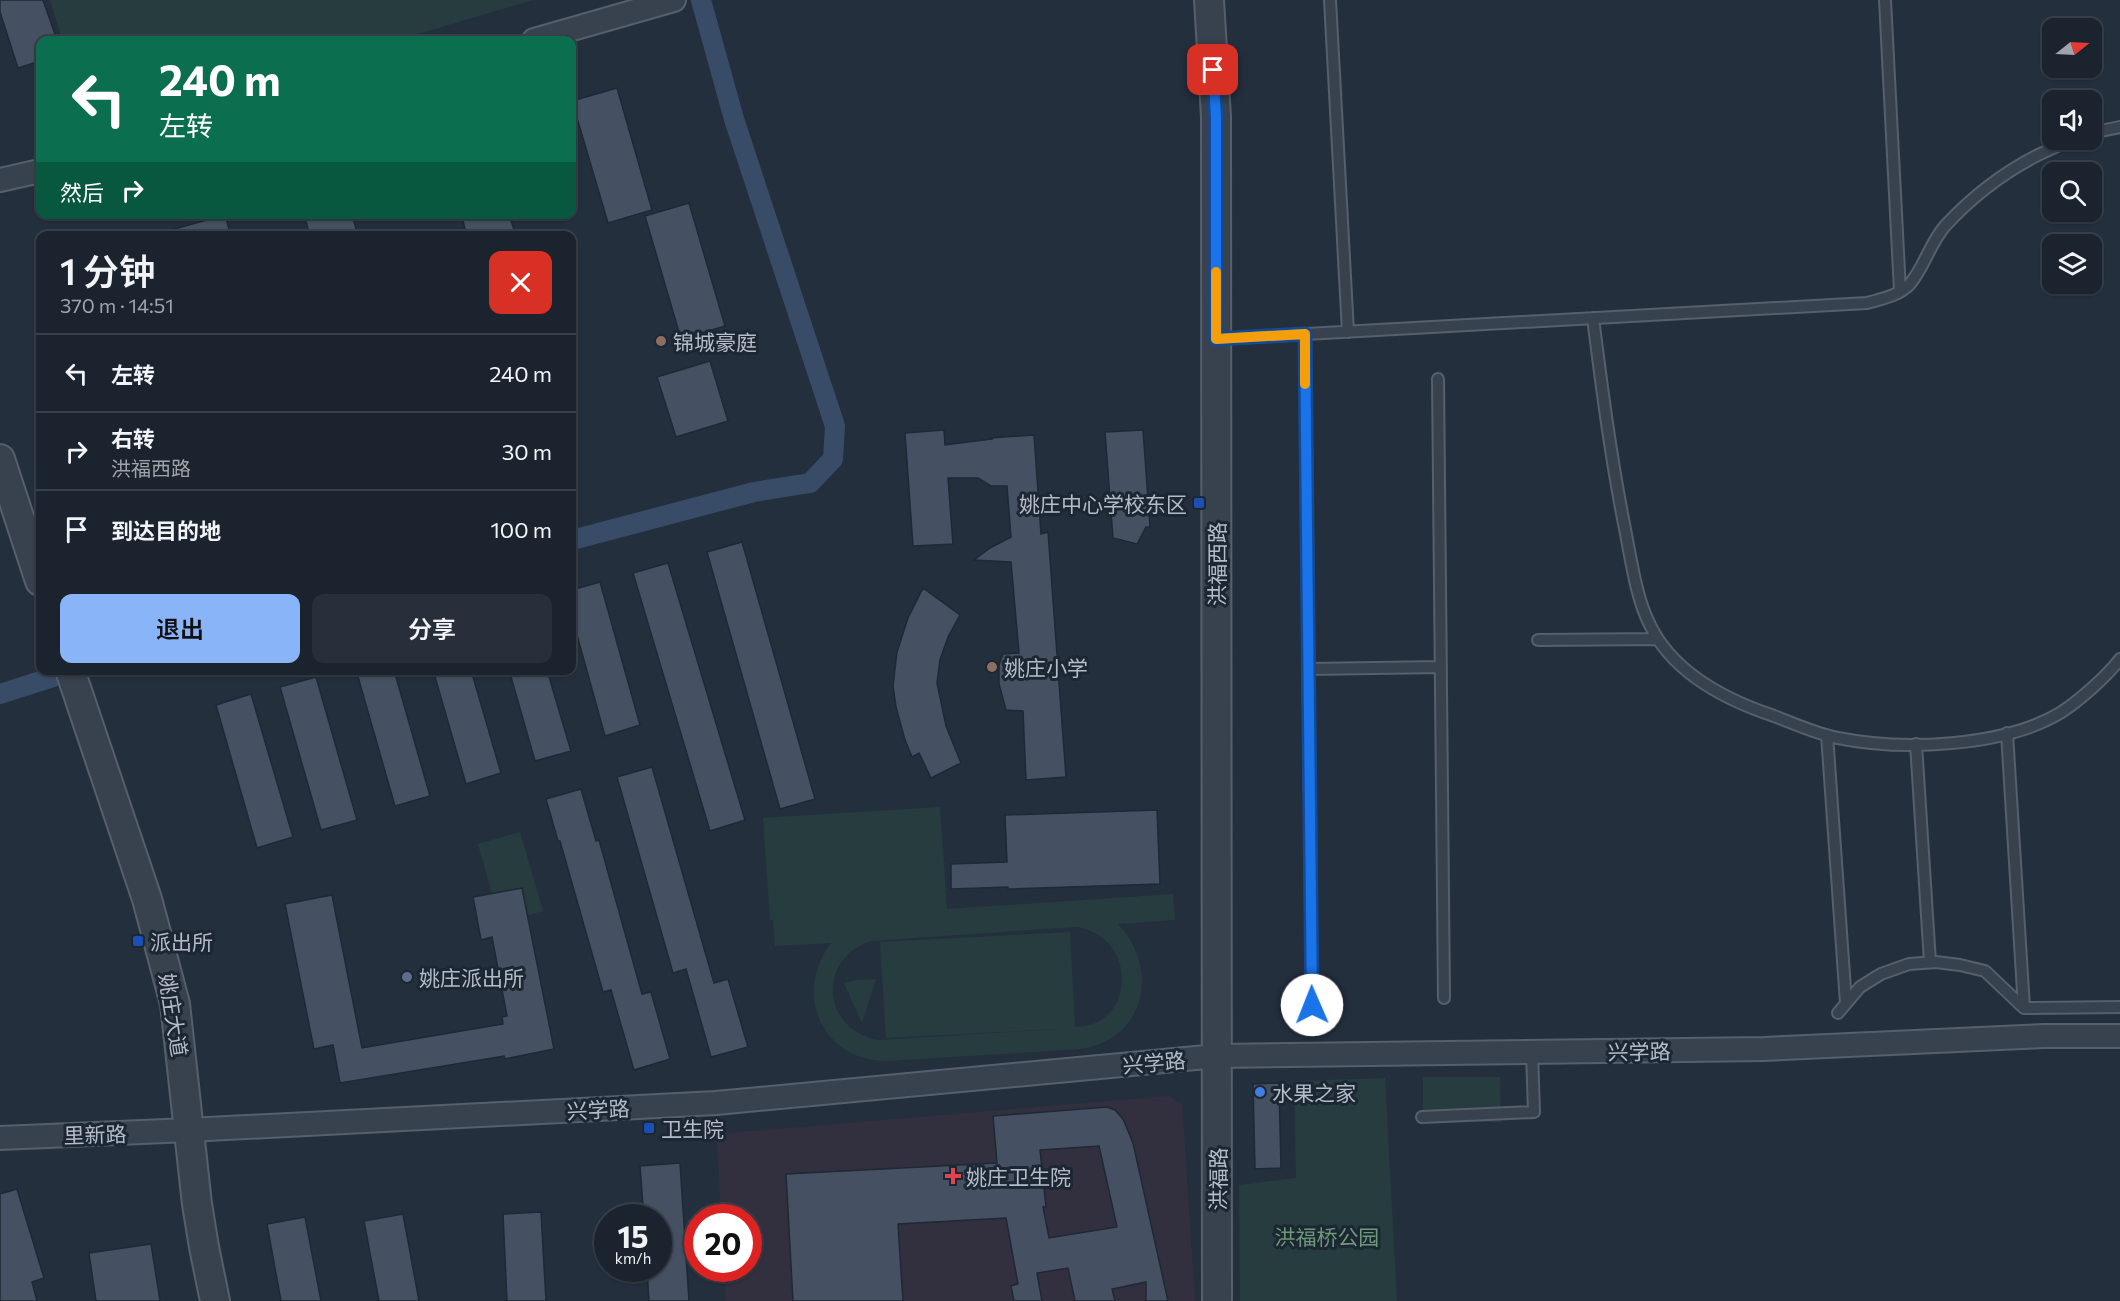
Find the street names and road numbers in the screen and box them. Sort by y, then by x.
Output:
street label: 洪福西路 [1204,522,1229,606]
street label: 姚庄大道 [155,972,193,1058]
street label: 兴学路 [1607,1038,1671,1064]
street label: 兴学路 [1122,1047,1186,1077]
street label: 兴学路 [566,1095,630,1123]
street label: 里新路 [63,1120,127,1148]
street label: 洪福路 [1205,1148,1230,1211]

